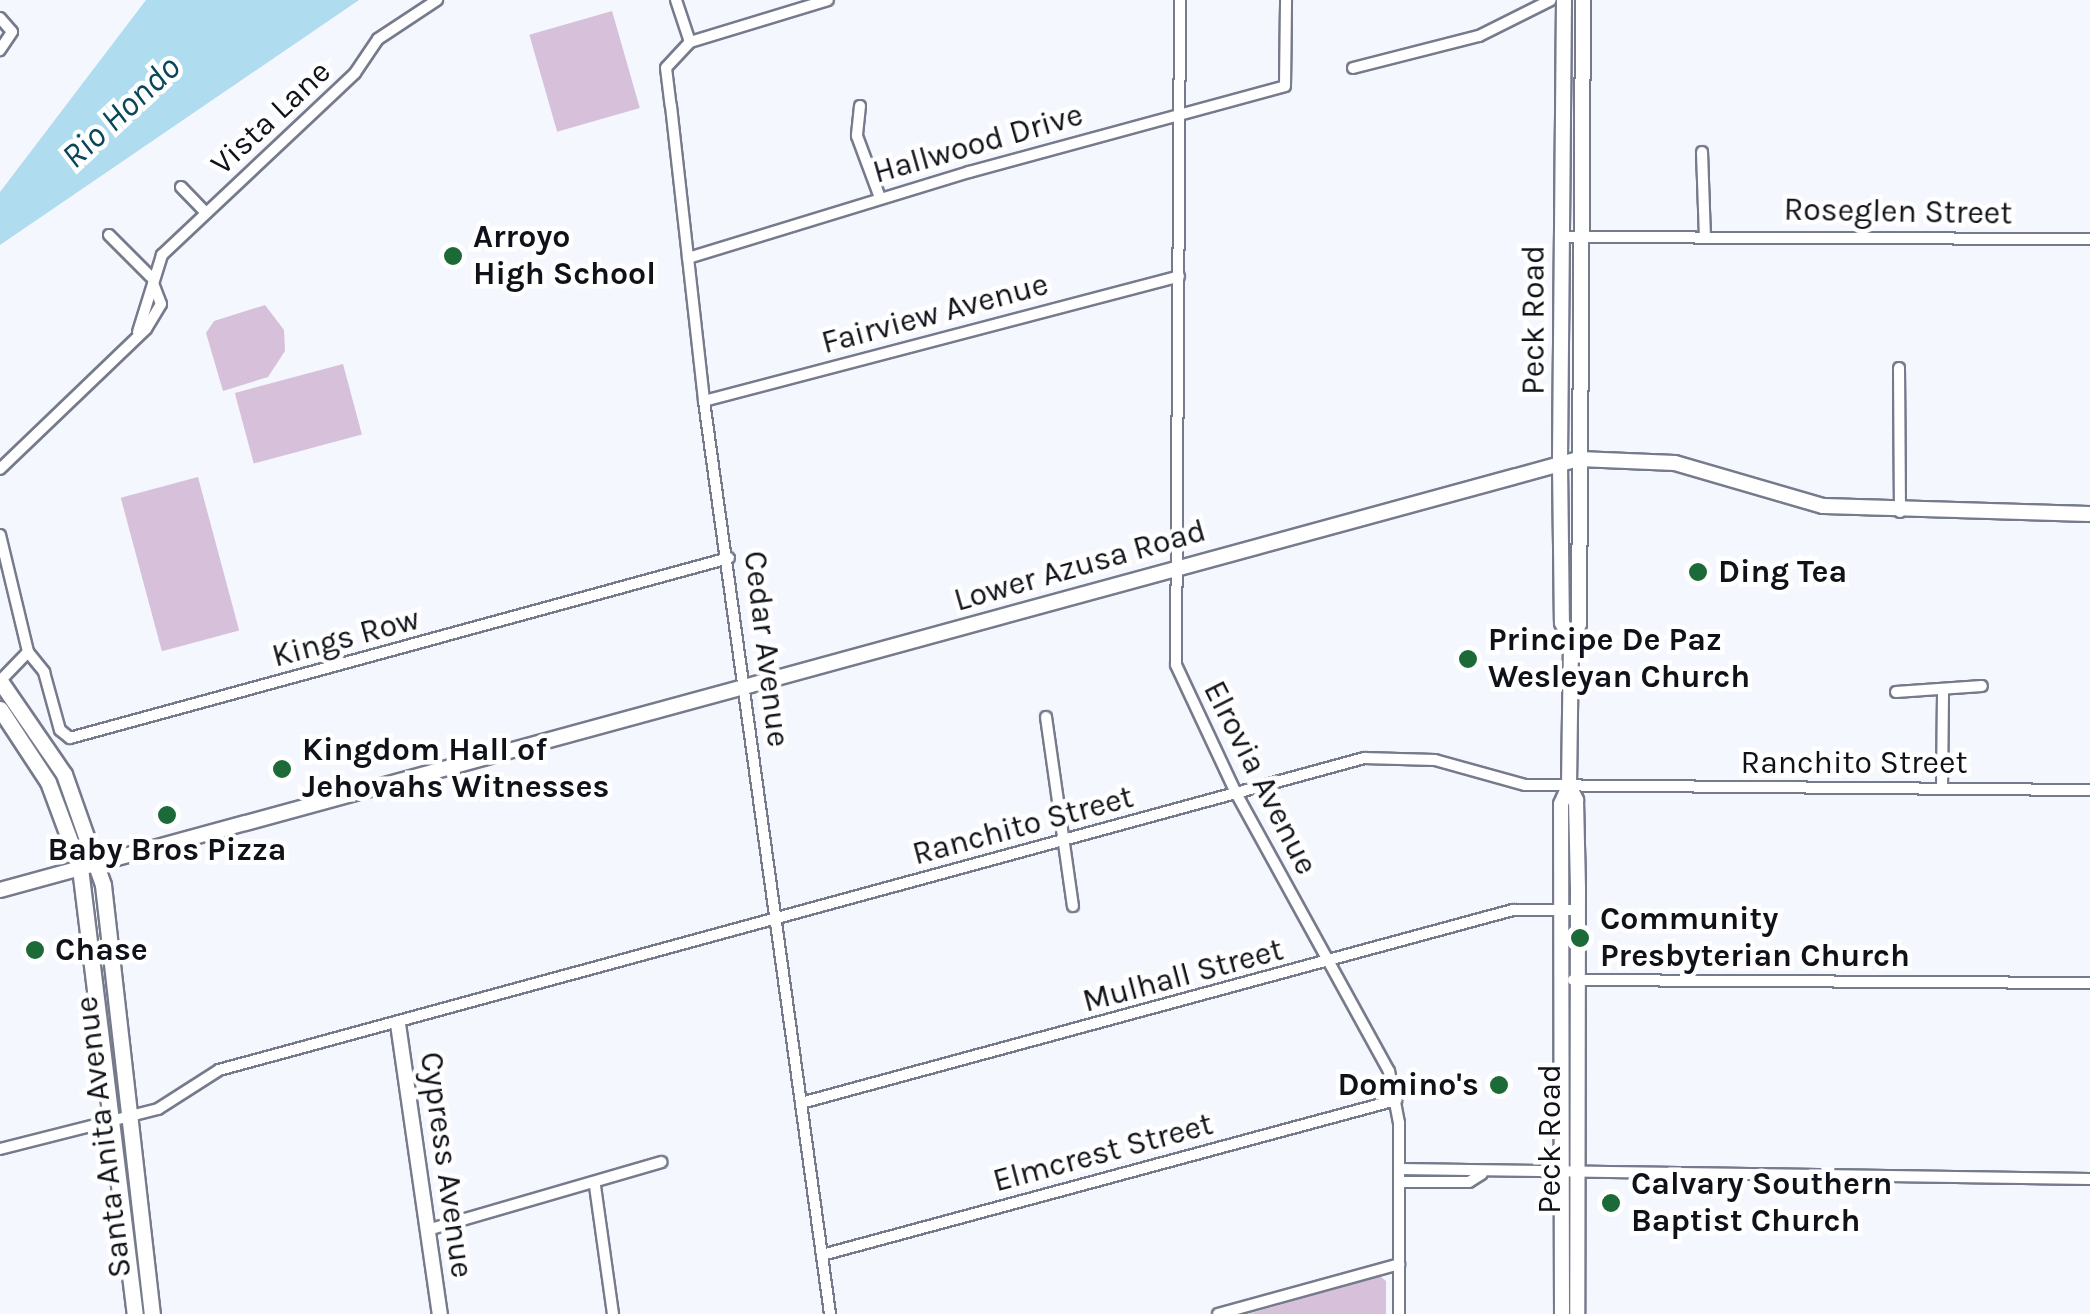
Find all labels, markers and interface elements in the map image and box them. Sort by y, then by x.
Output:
water label: Rio Hondo [53,47,189,177]
street label: Vista Lane [203,53,339,183]
street label: Hallwood Drive [869,96,1087,192]
street label: Roseglen Street [1783,191,2013,233]
place label: Arroyo High School [473,219,656,294]
marker: Arroyo High School [442,245,464,267]
street label: Peck Road [1515,245,1553,395]
street label: Fairview Avenue [818,265,1052,363]
street label: Lower Azusa Road [950,512,1210,620]
street label: Cedar Avenue [735,549,797,749]
place label: Ding Tea [1718,553,1847,591]
marker: Ding Tea [1687,561,1709,583]
street label: Kings Row [268,600,424,676]
place label: Principe De Paz Wesleyan Church [1488,622,1750,697]
marker: Principe De Paz Wesleyan Church [1457,648,1479,670]
street label: Elrovia Avenue [1195,675,1325,881]
place label: Kingdom Hall of Jehovahs Witnesses [302,732,609,807]
street label: Ranchito Street [1741,744,1967,782]
marker: Kingdom Hall of Jehovahs Witnesses [271,758,293,780]
street label: Ranchito Street [908,778,1138,874]
marker: Baby Bros Pizza [156,804,178,826]
place label: Baby Bros Pizza [47,831,287,869]
place label: Community Presbyterian Church [1600,901,1910,976]
marker: Community Presbyterian Church [1569,927,1591,949]
place label: Chase [55,931,148,969]
street label: Mulhall Street [1079,931,1287,1021]
marker: Chase [24,939,46,961]
street label: Santa Anita Avenue [68,994,140,1280]
street label: Cypress Avenue [411,1050,481,1280]
street label: Peck Road [1531,1064,1569,1214]
place label: Domino's [1337,1066,1479,1104]
marker: Domino's [1488,1074,1510,1096]
street label: Elmcrest Street [989,1105,1217,1201]
place label: Calvary Southern Baptist Church [1631,1166,1892,1241]
marker: Calvary Southern Baptist Church [1600,1192,1622,1214]

